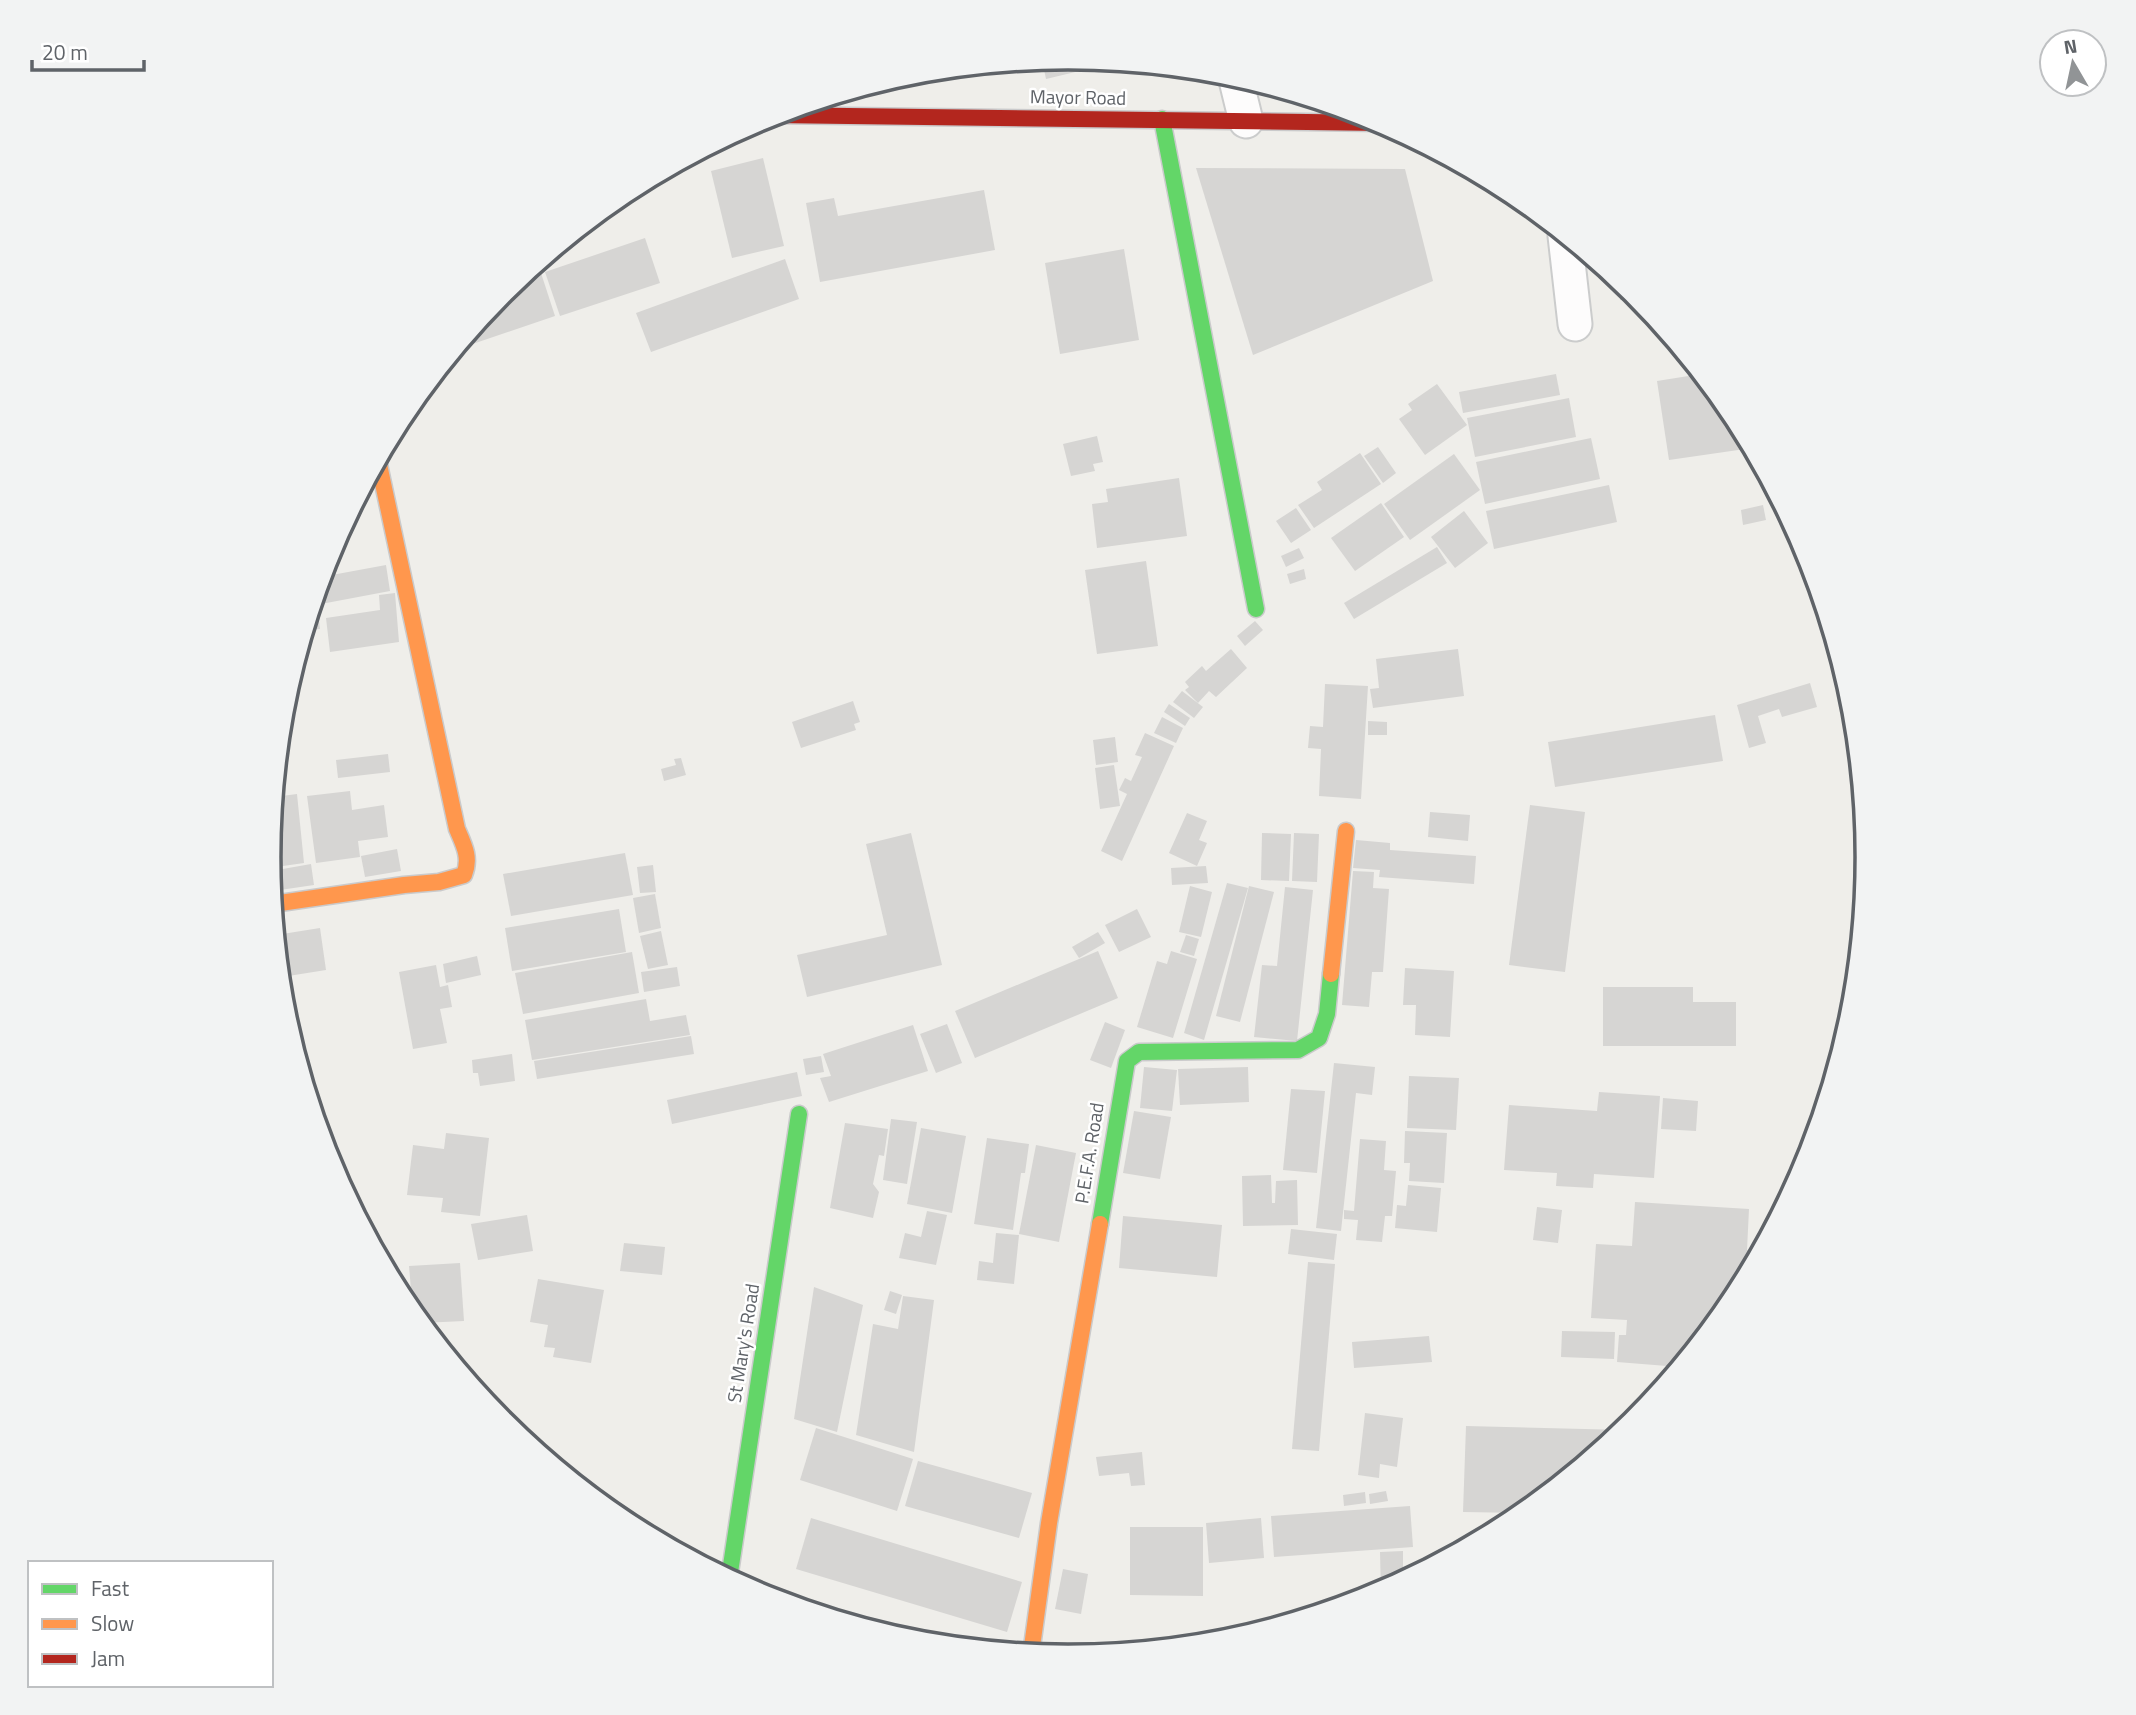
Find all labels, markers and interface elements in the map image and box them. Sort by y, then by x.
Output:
scale bar [32,28,144,72]
north arrow [2038,28,2108,98]
text: N [2061,30,2079,61]
text: 20 m [42,36,88,68]
street label: Mayor Road [1030,81,1126,112]
street label: P.E.F.A. Road [1066,1100,1111,1206]
street label: St Mary's Road [719,1281,766,1405]
legend [28,1561,273,1687]
text: Fast [91,1572,130,1604]
text: Slow [91,1607,134,1639]
text: Jam [91,1642,125,1674]

